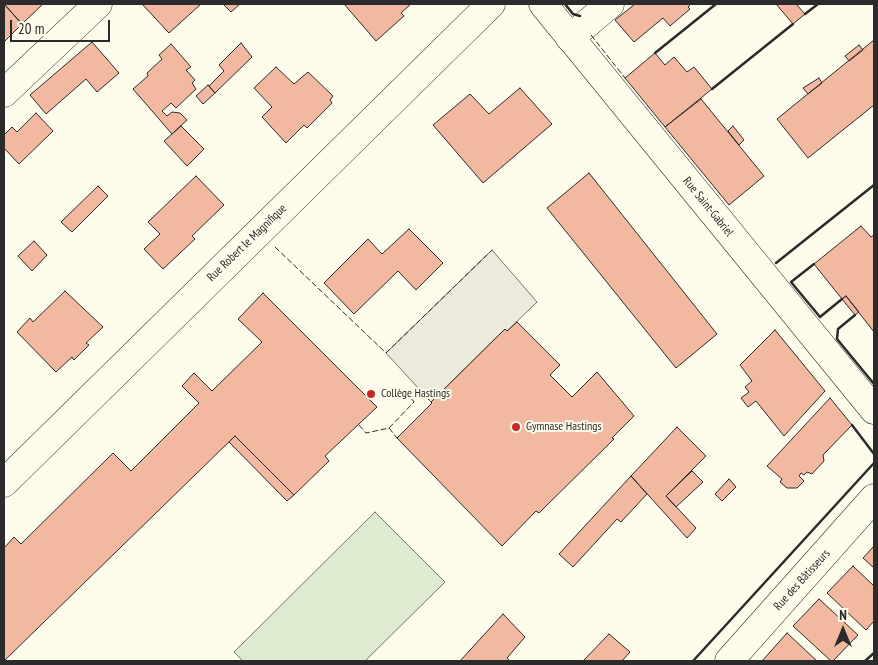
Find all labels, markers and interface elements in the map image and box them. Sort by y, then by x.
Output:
scale bar [12,10,112,42]
text: 20 m [18,19,44,38]
street label: Rue Saint-Gabriel [680,174,736,240]
street label: Rue Robert le Magnifique [204,201,290,285]
place label: Collège Hastings [381,387,450,401]
marker: Collège Hastings [365,388,377,400]
place label: Gymnase Hastings [526,420,602,434]
marker: Gymnase Hastings [510,421,522,433]
street label: Rue des Bâtisseurs [771,546,833,614]
north arrow [818,605,868,655]
text: N [839,606,847,624]

